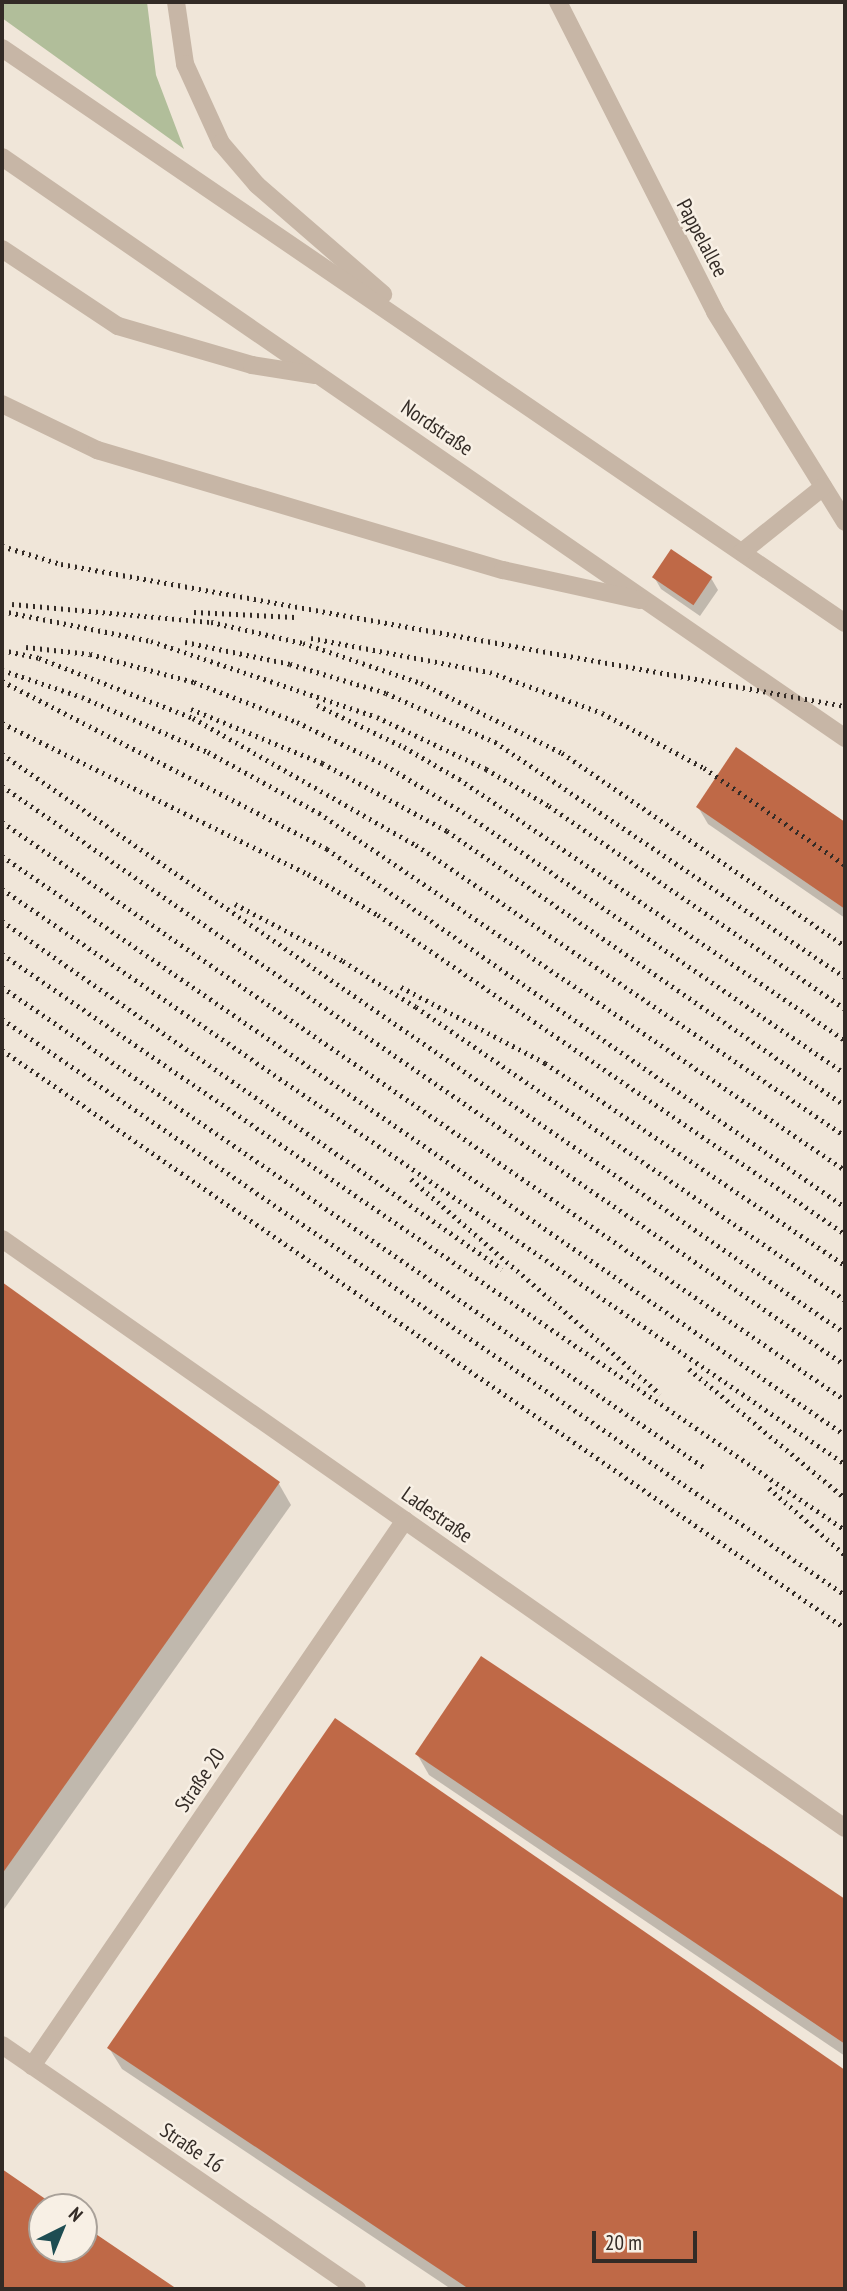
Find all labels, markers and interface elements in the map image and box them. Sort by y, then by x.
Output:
street label: Pappelallee [671,195,733,281]
street label: Nordstraße [396,395,478,461]
street label: Ladestraße [397,1482,477,1548]
street label: Straße 20 [170,1743,230,1817]
street label: Straße 16 [155,2118,229,2178]
north arrow [28,2193,98,2263]
text: N [64,2202,88,2226]
scale bar [595,2218,700,2262]
text: 20 m [605,2229,642,2256]

